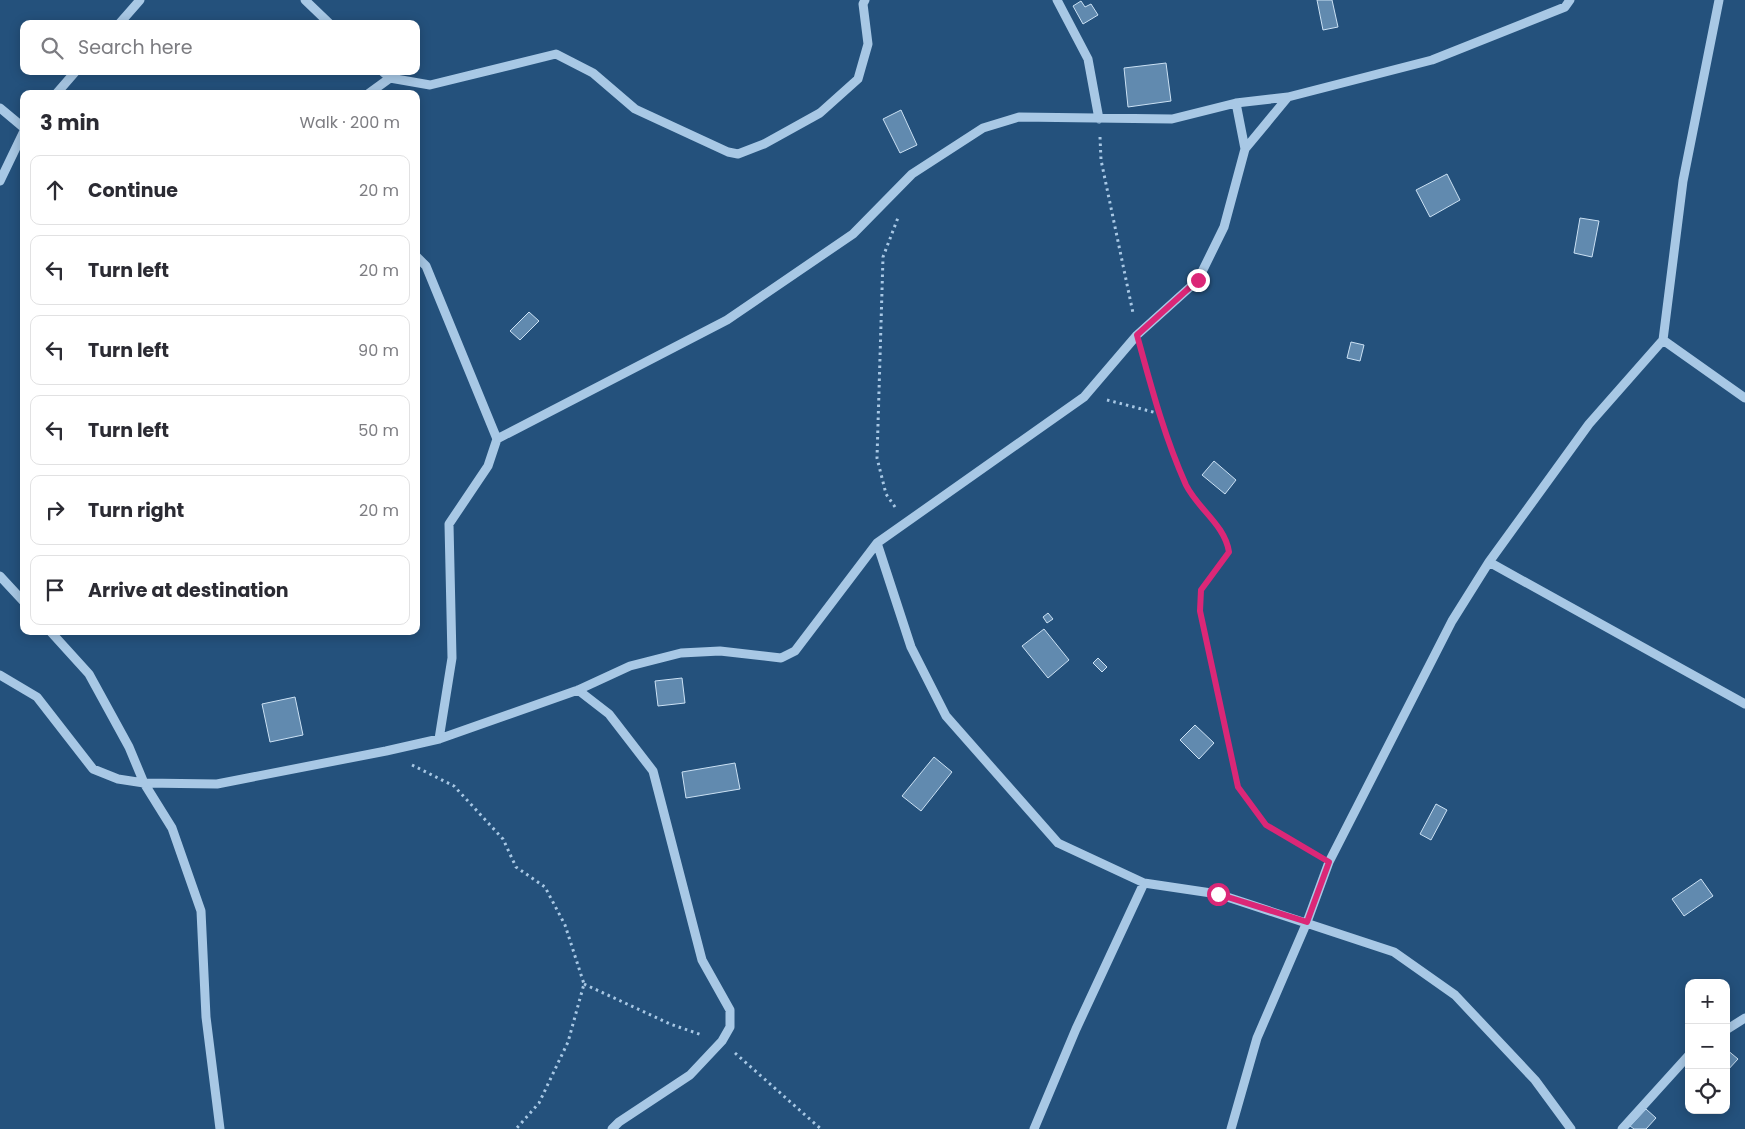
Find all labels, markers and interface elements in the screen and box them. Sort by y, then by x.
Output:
search box [20,20,420,75]
icon: search [38,34,66,62]
text: Search here [78,34,192,61]
text: 3 min [40,108,100,137]
text: Walk · 200 m [299,111,400,134]
icon: ahead [41,176,69,204]
text: Continue [88,177,178,204]
text: 20 m [359,179,399,202]
icon: left [41,256,69,284]
text: Turn left [88,257,169,284]
text: 20 m [359,259,399,282]
route end [1187,269,1210,292]
icon: left [41,336,69,364]
text: Turn left [88,337,169,364]
text: 90 m [358,339,399,362]
icon: left [41,416,69,444]
text: Turn left [88,417,169,444]
text: 50 m [358,419,399,442]
icon: right [41,496,69,524]
text: Turn right [88,497,184,524]
text: 20 m [359,499,399,522]
icon: arrive [41,576,69,604]
text: Arrive at destination [88,577,289,604]
route start [1207,883,1230,906]
map controls [1685,979,1730,1114]
button: + [1685,979,1730,1024]
button: − [1685,1024,1730,1069]
button: locate [1685,1069,1730,1114]

